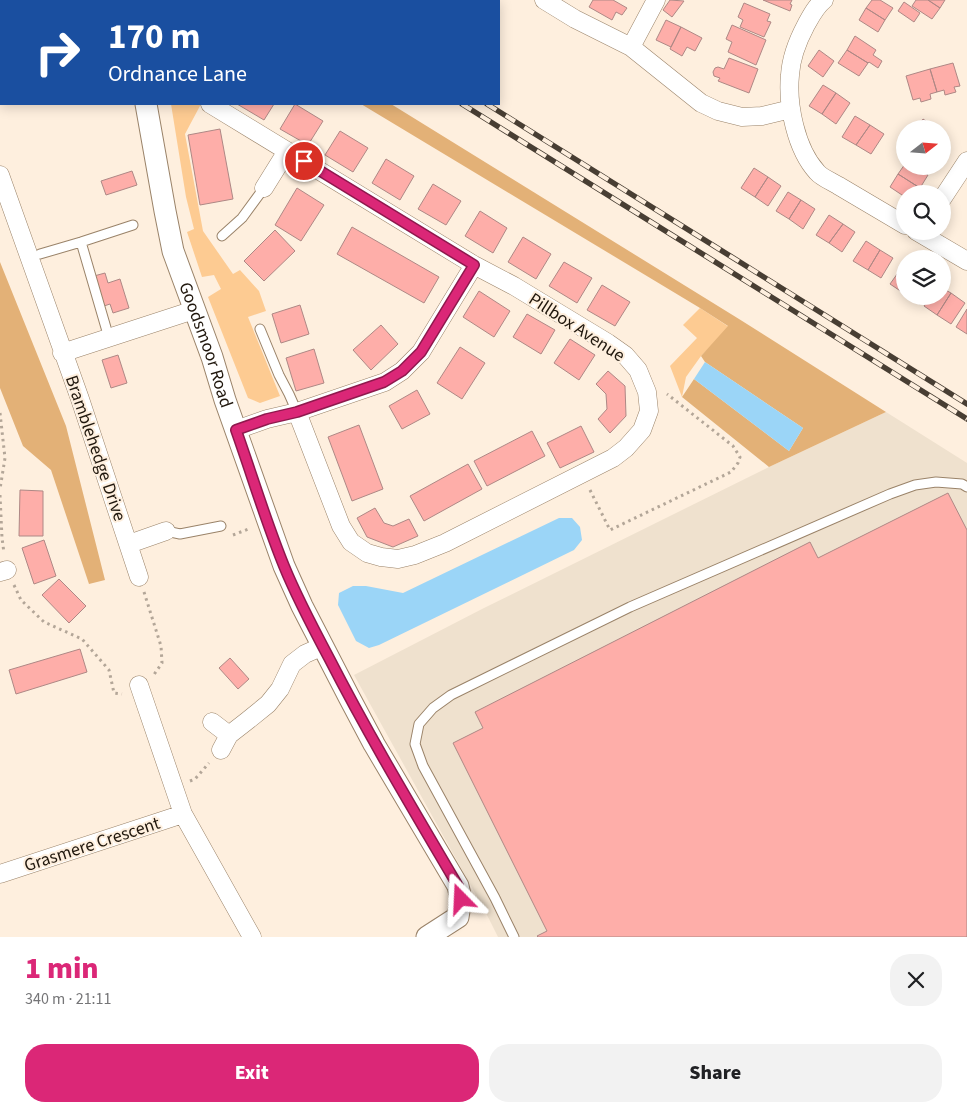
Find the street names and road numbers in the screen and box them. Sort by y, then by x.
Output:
street label: Goodsmoor Road [173,279,239,411]
street label: Pillbox Avenue [524,287,630,368]
street label: Bramblehedge Drive [59,372,132,525]
street label: Grasmere Crescent [21,811,163,878]

